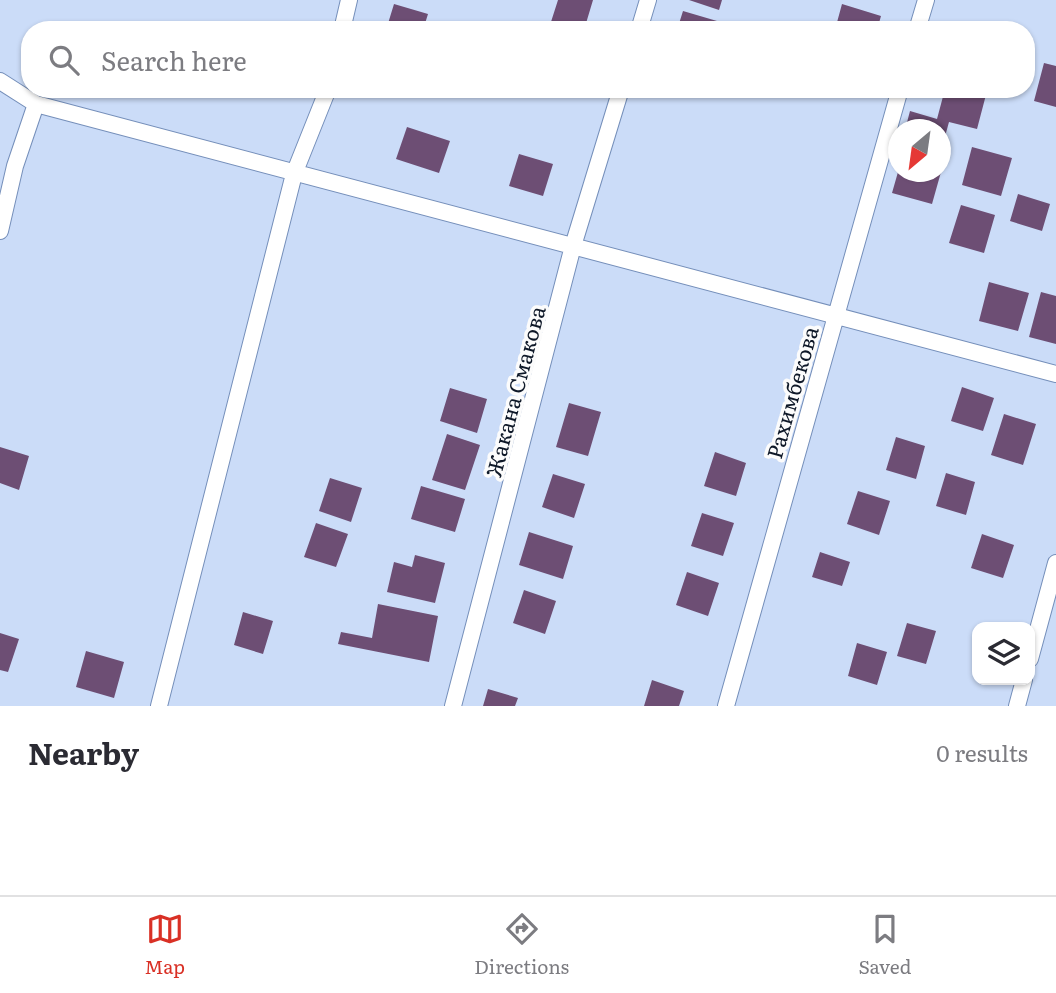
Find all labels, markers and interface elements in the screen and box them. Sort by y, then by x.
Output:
search box [21,21,1035,98]
text: Search here [101,40,247,79]
icon: search [45,41,83,79]
north arrow [888,119,951,182]
street label: Жакана Смакова [476,301,552,480]
street label: Рахимбекова [757,321,825,462]
map controls [972,622,1035,685]
button: layers [972,622,1035,685]
text: Nearby [28,730,139,774]
text: 0 results [936,735,1028,769]
tab: Map [145,910,185,980]
tab: Directions [474,910,569,980]
tab: Saved [858,910,911,980]

